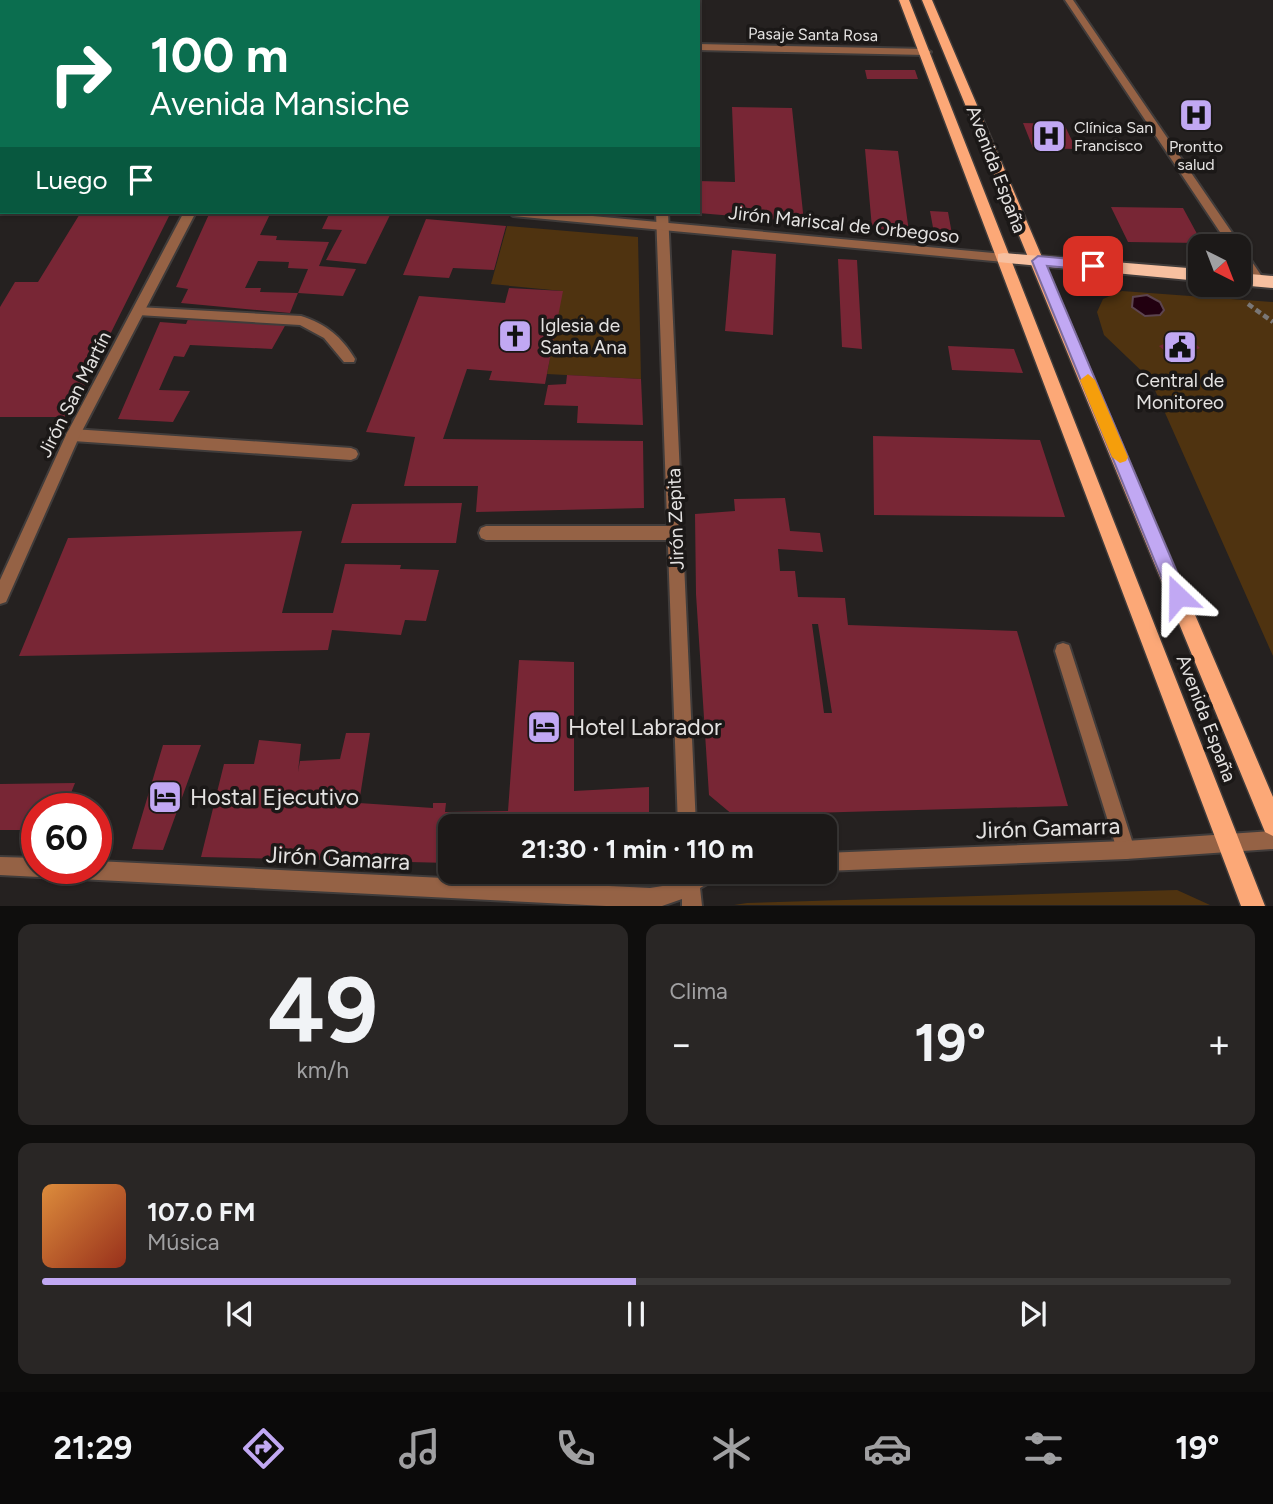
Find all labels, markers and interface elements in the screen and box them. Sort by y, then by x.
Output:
street label: Pasaje Santa Rosa [748,24,878,45]
text: 100 m [150,25,289,84]
icon: right [35,28,126,119]
text: Avenida Mansiche [150,85,410,123]
hospital icon: Prontto salud [1177,96,1215,134]
street label: Avenida España [962,102,1031,236]
hospital icon: Clínica San Francisco [1030,117,1068,155]
place label: Clínica San Francisco [1074,118,1153,155]
place label: Prontto salud [1169,137,1223,174]
icon: arrive [122,161,160,199]
text: Luego [35,164,108,196]
street label: Jirón Mariscal de Orbegoso [727,201,961,248]
north arrow [1188,234,1251,298]
map controls [1188,234,1251,297]
pin [1063,236,1123,296]
icon: arrive [1074,247,1112,285]
place label: Iglesia de Santa Ana [540,314,627,359]
church icon: Iglesia de Santa Ana [496,317,534,355]
street label: Jirón San Martín [33,328,116,461]
public building icon: Central de Monitoreo [1161,328,1199,366]
place label: Central de Monitoreo [1136,369,1224,414]
street label: Jirón Zepita [662,468,689,570]
position arrow [1141,559,1215,633]
street label: Avenida España [1172,651,1241,785]
hotel icon: Hotel Labrador [525,708,563,746]
place label: Hotel Labrador [568,713,722,741]
hotel icon: Hostal Ejecutivo [146,778,184,816]
place label: Hostal Ejecutivo [190,783,359,811]
speed limit sign: 60 [21,793,112,884]
street label: Jirón Gamarra [975,811,1121,845]
text: 21:30 · 1 min · 110 m [521,833,754,865]
street label: Jirón Gamarra [265,840,411,876]
text: 49 [268,956,378,1065]
text: Clima [670,977,728,1005]
text: 19° [914,1012,986,1074]
text: − [670,1021,693,1067]
text: + [1207,1021,1231,1067]
text: km/h [296,1056,349,1084]
text: 107.0 FM [147,1196,255,1228]
text: Música [147,1228,220,1256]
icon: previous [221,1295,259,1333]
icon: pause [617,1295,655,1333]
icon: next [1014,1295,1052,1333]
icon: directions [239,1424,288,1473]
icon: music [395,1424,444,1473]
icon: phone [551,1424,600,1473]
icon: climate [707,1424,756,1473]
icon: car [863,1424,912,1473]
icon: filters [1019,1424,1068,1473]
text: 21:29 [54,1429,132,1467]
text: 19° [1175,1429,1219,1467]

